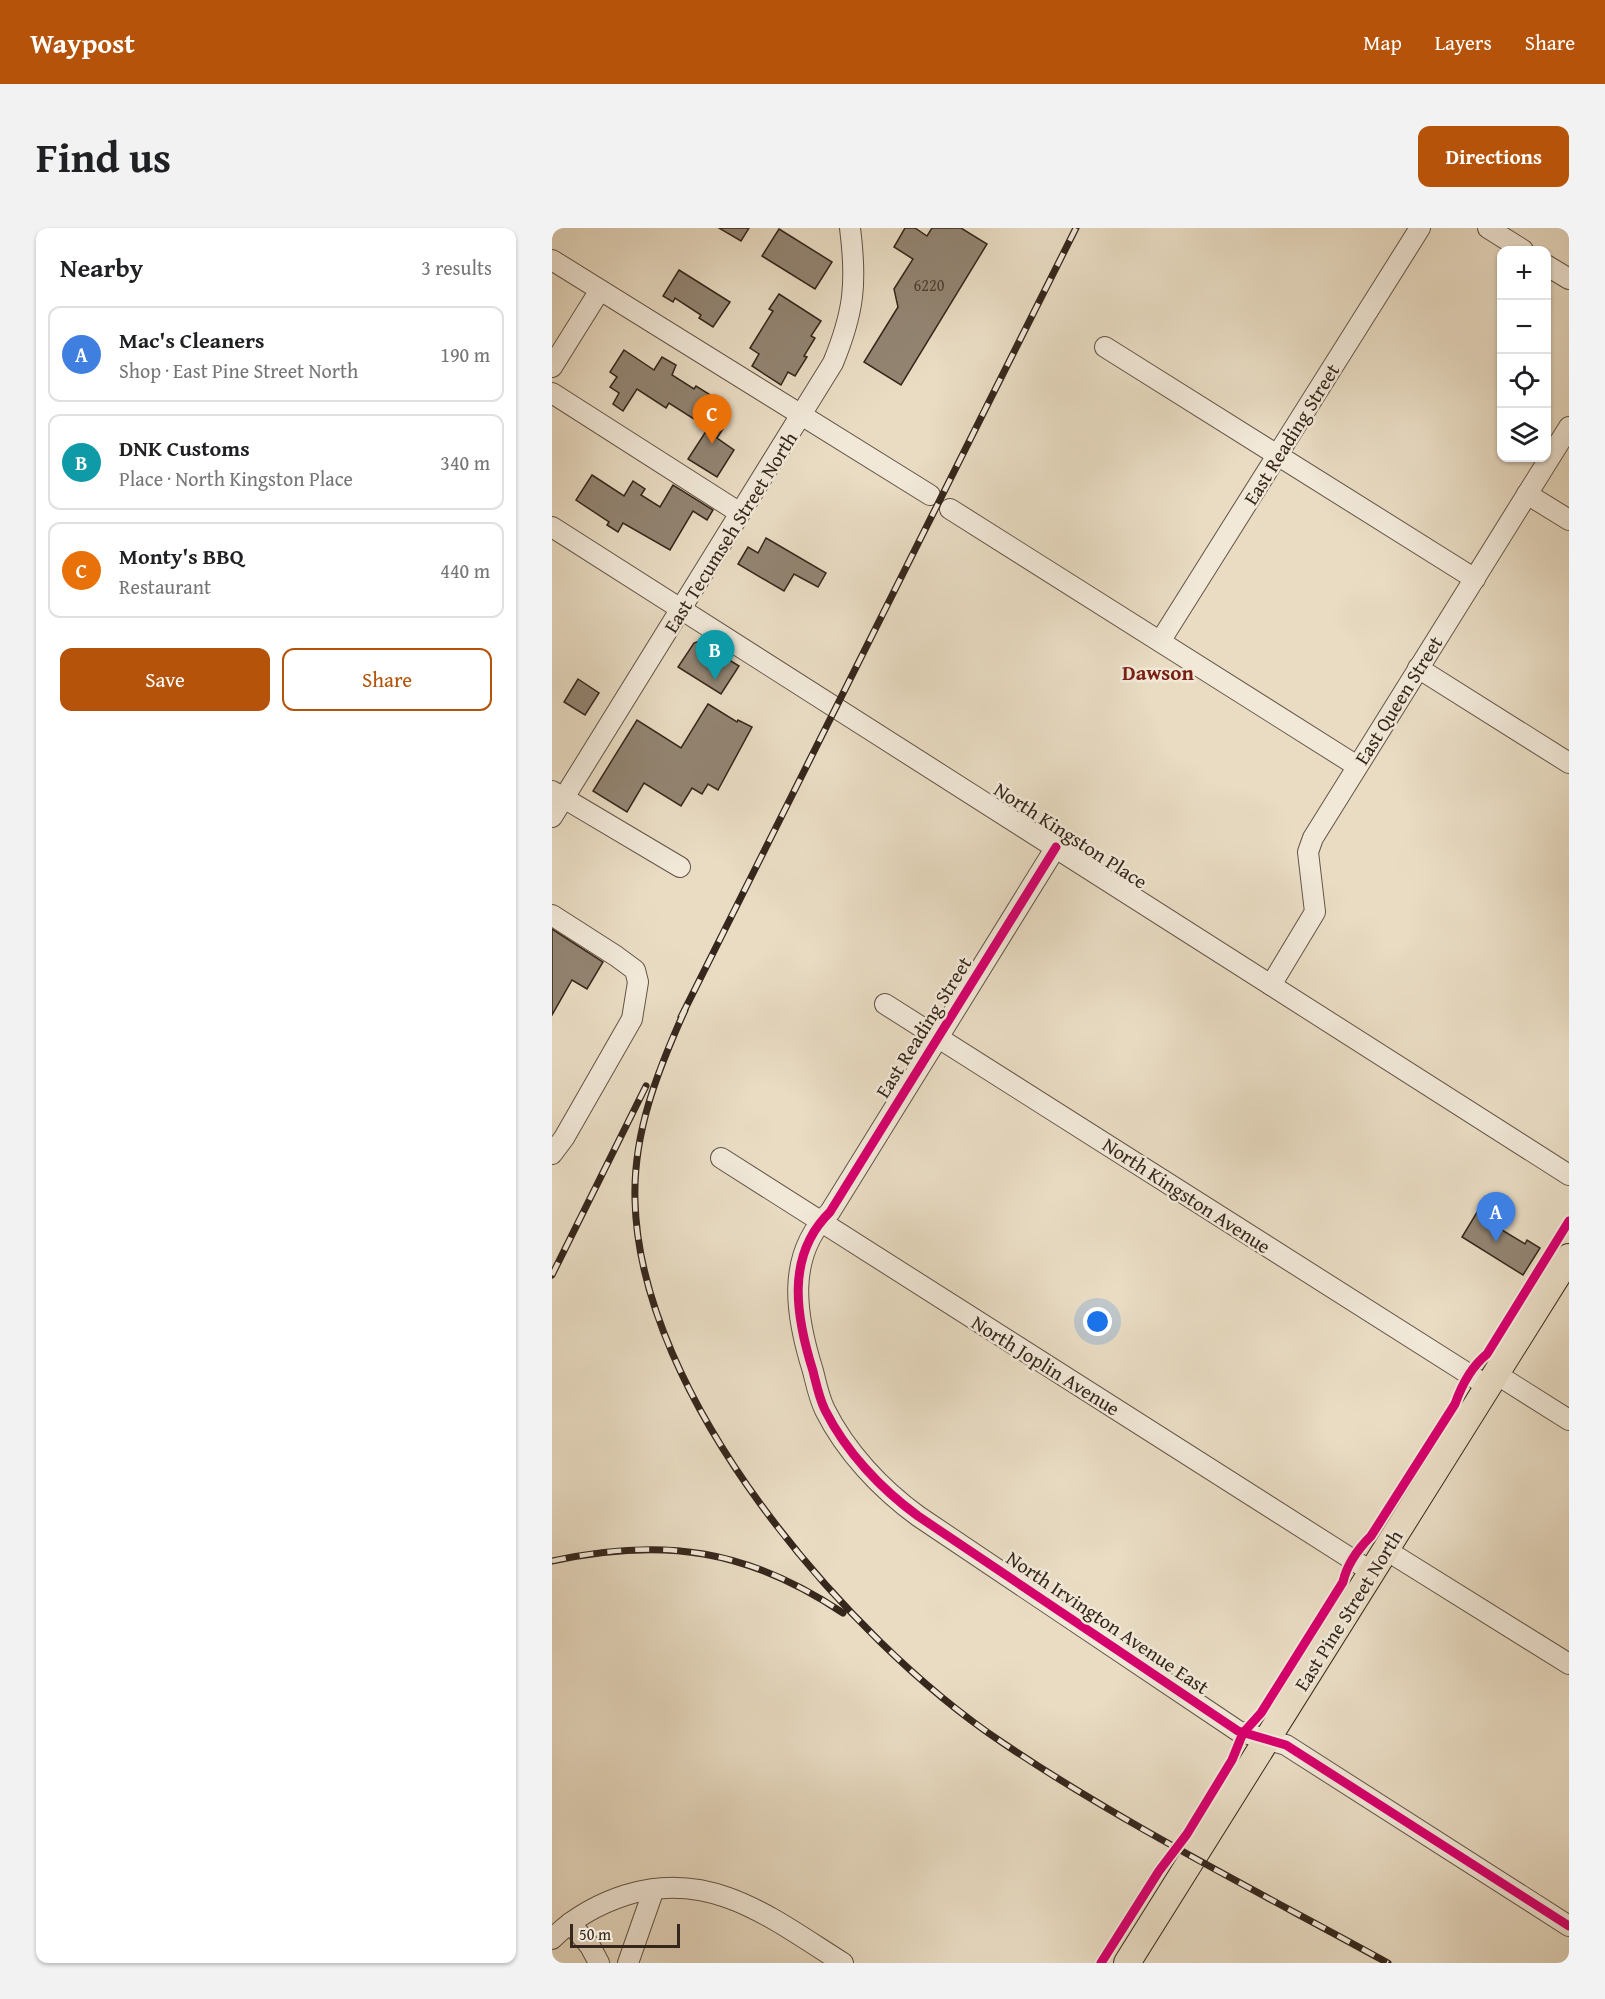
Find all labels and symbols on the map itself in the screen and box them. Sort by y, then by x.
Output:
house number: 6220 [914,273,945,297]
street label: East Reading Street [1236,358,1346,510]
pin: C [692,394,732,444]
street label: East Tecumseh Street North [656,426,804,638]
pin: B [696,630,734,680]
street label: East Queen Street [1347,630,1449,770]
district label: Dawson [1122,657,1195,688]
street label: North Kingston Place [989,774,1153,896]
street label: East Reading Street [868,951,978,1103]
street label: North Kingston Avenue [1097,1130,1277,1260]
pin: A [1476,1192,1516,1242]
your location [1083,1307,1112,1336]
street label: North Joplin Avenue [966,1308,1126,1422]
street label: East Pine Street North [1287,1524,1409,1696]
street label: North Irvington Avenue East [1001,1543,1215,1701]
scale bar [570,1921,680,1948]

